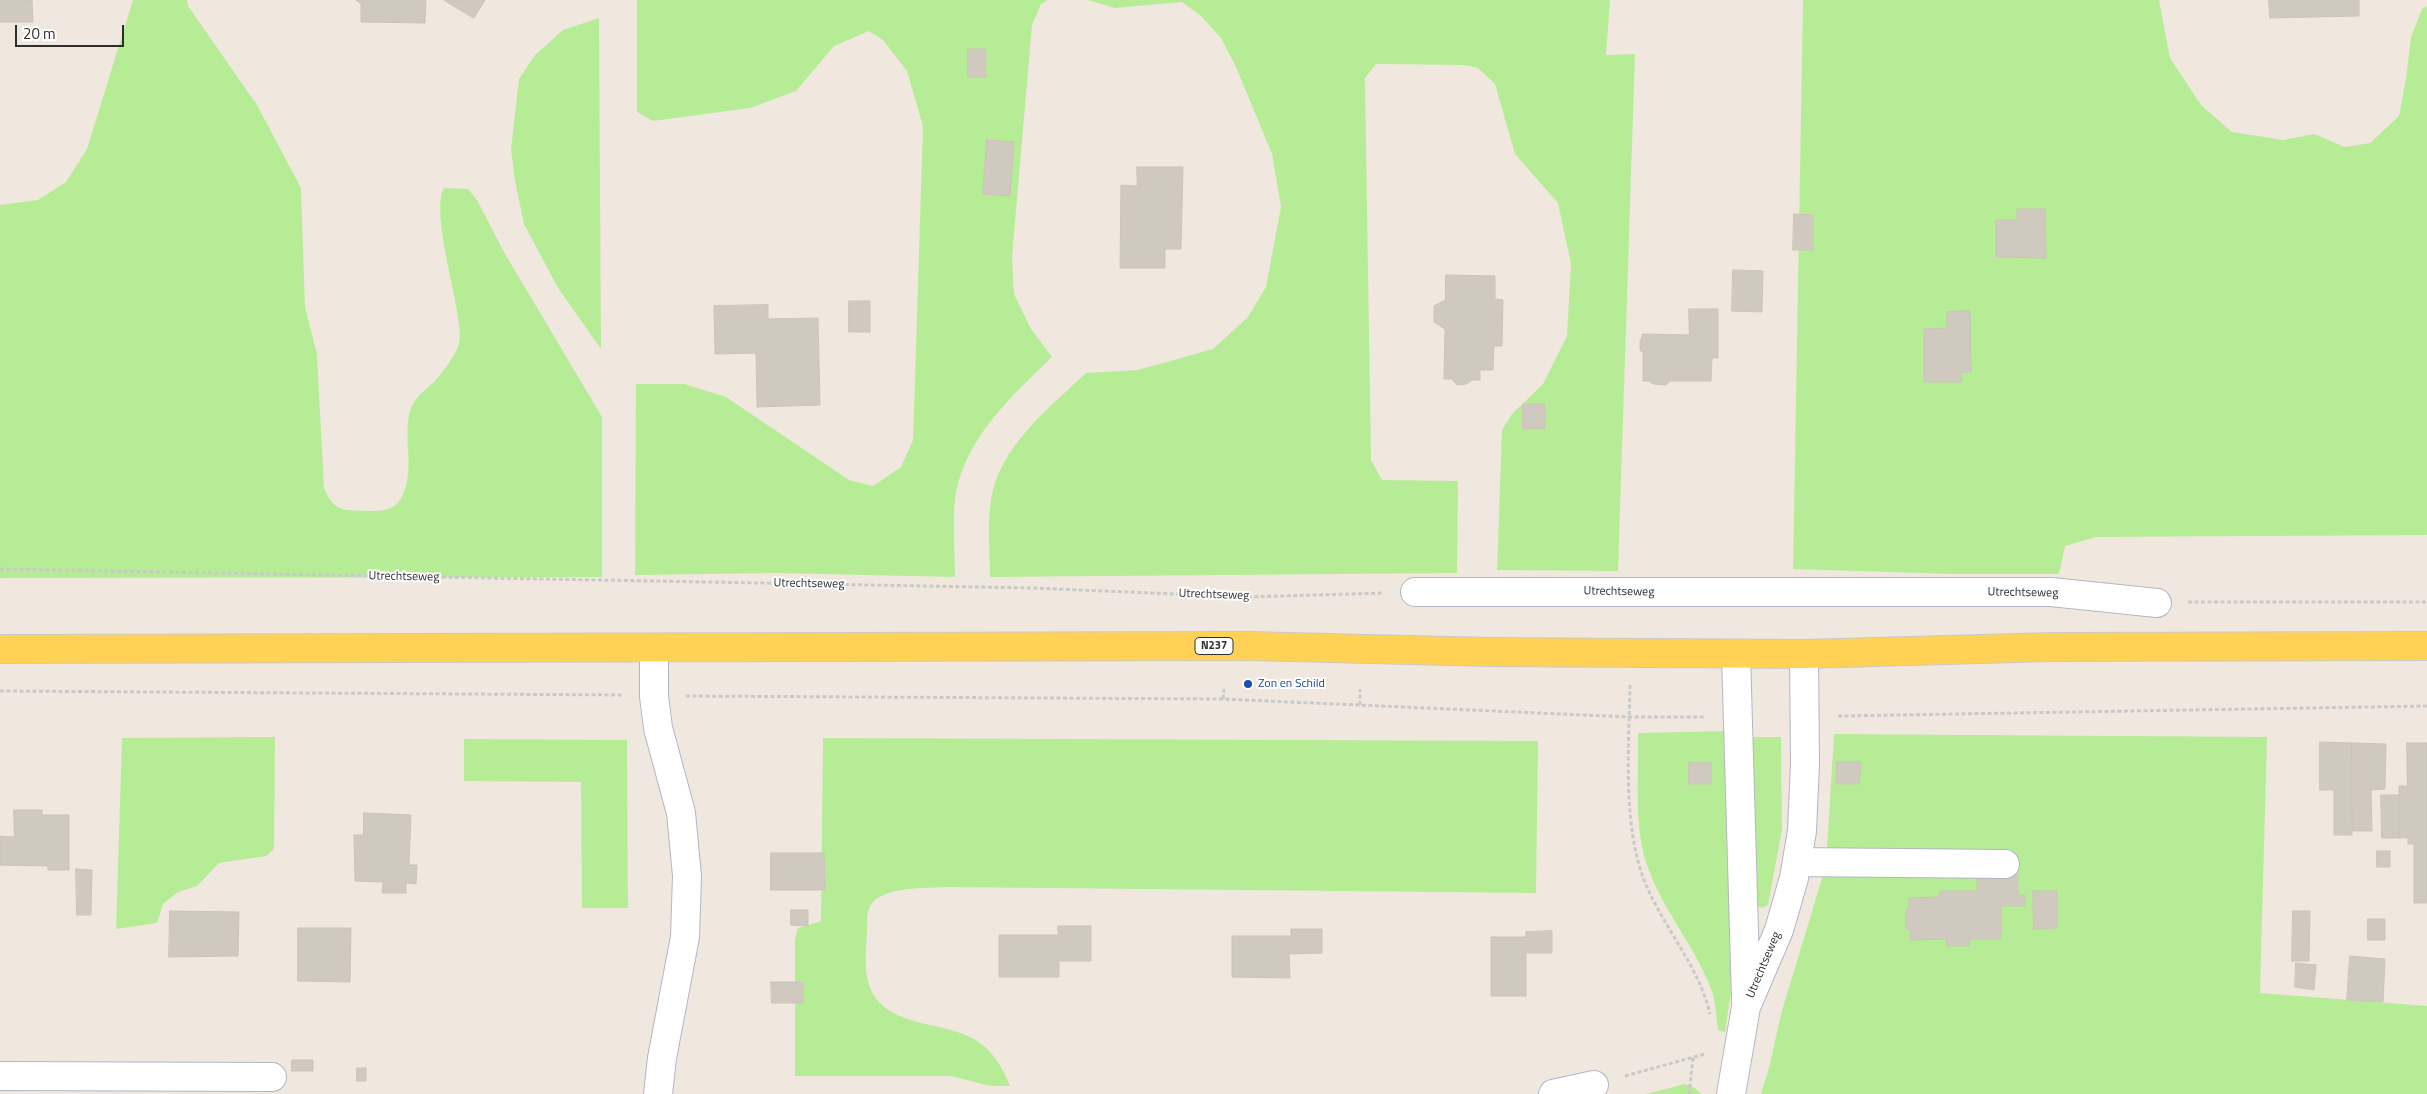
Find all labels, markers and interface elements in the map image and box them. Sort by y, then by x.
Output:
scale bar [18,15,126,47]
text: 20 m [23,22,56,45]
street label: Utrechtseweg [368,569,440,585]
street label: Utrechtseweg [773,576,845,592]
street label: Utrechtseweg [1583,584,1655,600]
street label: Utrechtseweg [1987,585,2059,601]
street label: Utrechtseweg [1178,587,1250,603]
road number: N237 [1195,637,1233,654]
place label: Zon en Schild [1258,677,1325,691]
marker: Zon en Schild [1242,678,1254,690]
street label: Utrechtseweg [1744,930,1784,1000]

